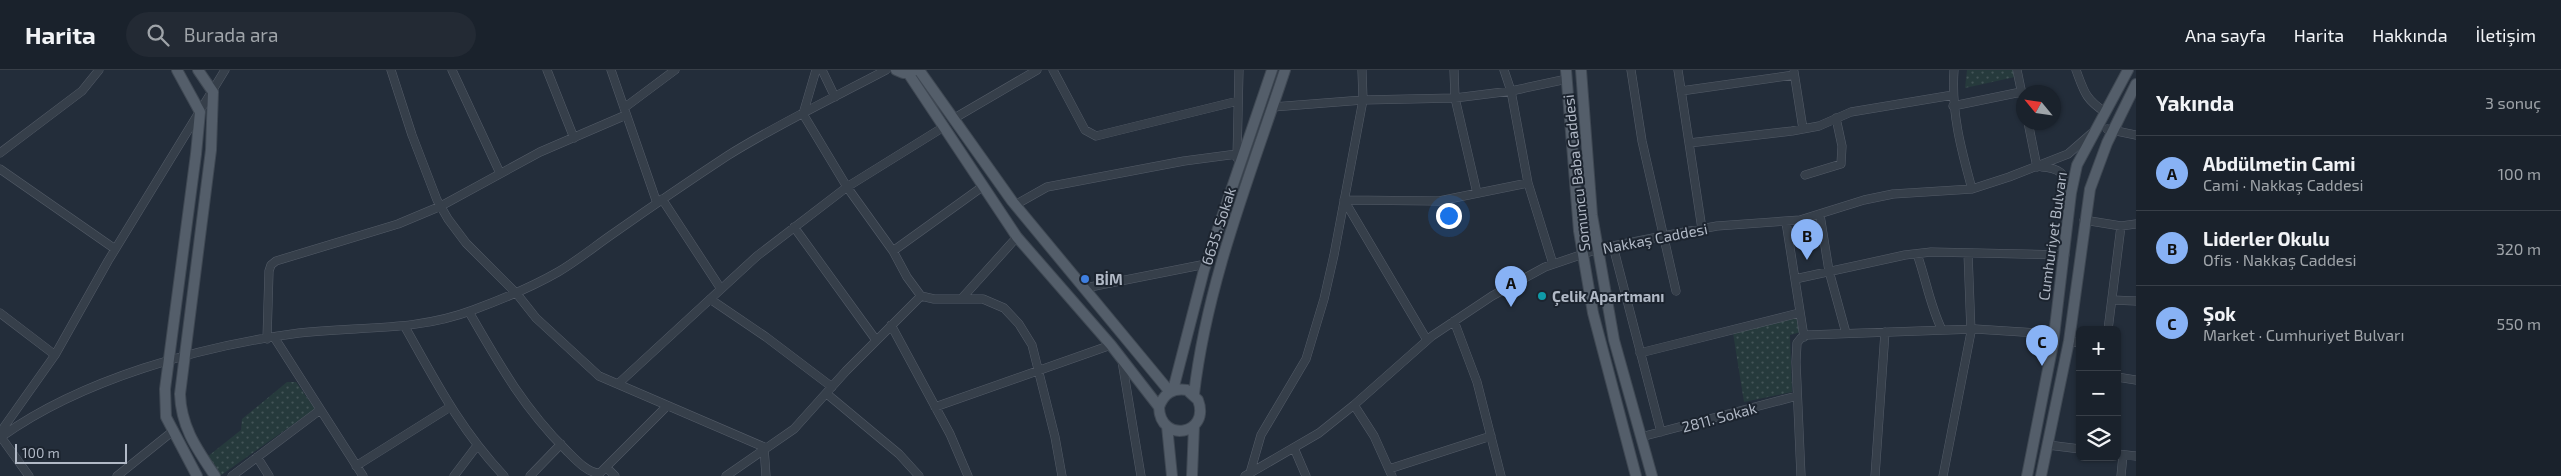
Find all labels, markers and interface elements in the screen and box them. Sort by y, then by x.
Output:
search box [126,12,476,57]
text: Harita [25,20,96,49]
icon: search [144,21,172,49]
text: Burada ara [184,23,278,46]
text: Ana sayfa [2185,24,2266,46]
text: Harita [2294,24,2344,46]
text: Hakkında [2372,24,2448,46]
text: İletişim [2476,24,2536,46]
north arrow [2016,85,2061,130]
text: Yakında [2156,90,2234,115]
text: 3 sonuç [2485,93,2541,112]
street label: Somuncu Baba Caddesi [1559,94,1593,252]
text: Abdülmetin Cami [2203,152,2356,175]
text: A [2167,164,2177,183]
text: 100 m [2498,164,2541,183]
street label: Cumhuriyet Bulvarı [2034,170,2070,302]
text: Cami · Nakkaş Caddesi [2203,175,2364,194]
street label: 6635. Sokak [1197,184,1239,267]
your location [1436,203,1462,229]
street label: Nakkaş Caddesi [1601,219,1709,258]
pin: B [1791,219,1823,260]
text: Liderler Okulu [2203,227,2330,250]
text: B [2167,239,2177,258]
text: 320 m [2496,239,2541,258]
text: Ofis · Nakkaş Caddesi [2203,250,2357,269]
pin: A [1495,266,1527,307]
place label: BİM [1095,270,1123,288]
marker: BİM [1079,273,1091,285]
place label: Çelik Apartmanı [1552,287,1664,307]
marker: Çelik Apartmanı [1536,290,1548,302]
text: Şok [2203,302,2236,325]
text: C [2167,314,2177,333]
text: 550 m [2497,314,2541,333]
pin: C [2026,325,2058,366]
text: Market · Cumhuriyet Bulvarı [2203,325,2404,344]
map controls [2076,326,2121,461]
button: + [2076,326,2121,371]
button: − [2076,371,2121,416]
street label: 2811. Sokak [1680,398,1759,436]
button: layers [2076,416,2121,461]
scale bar [15,441,128,464]
text: 100 m [22,444,60,461]

